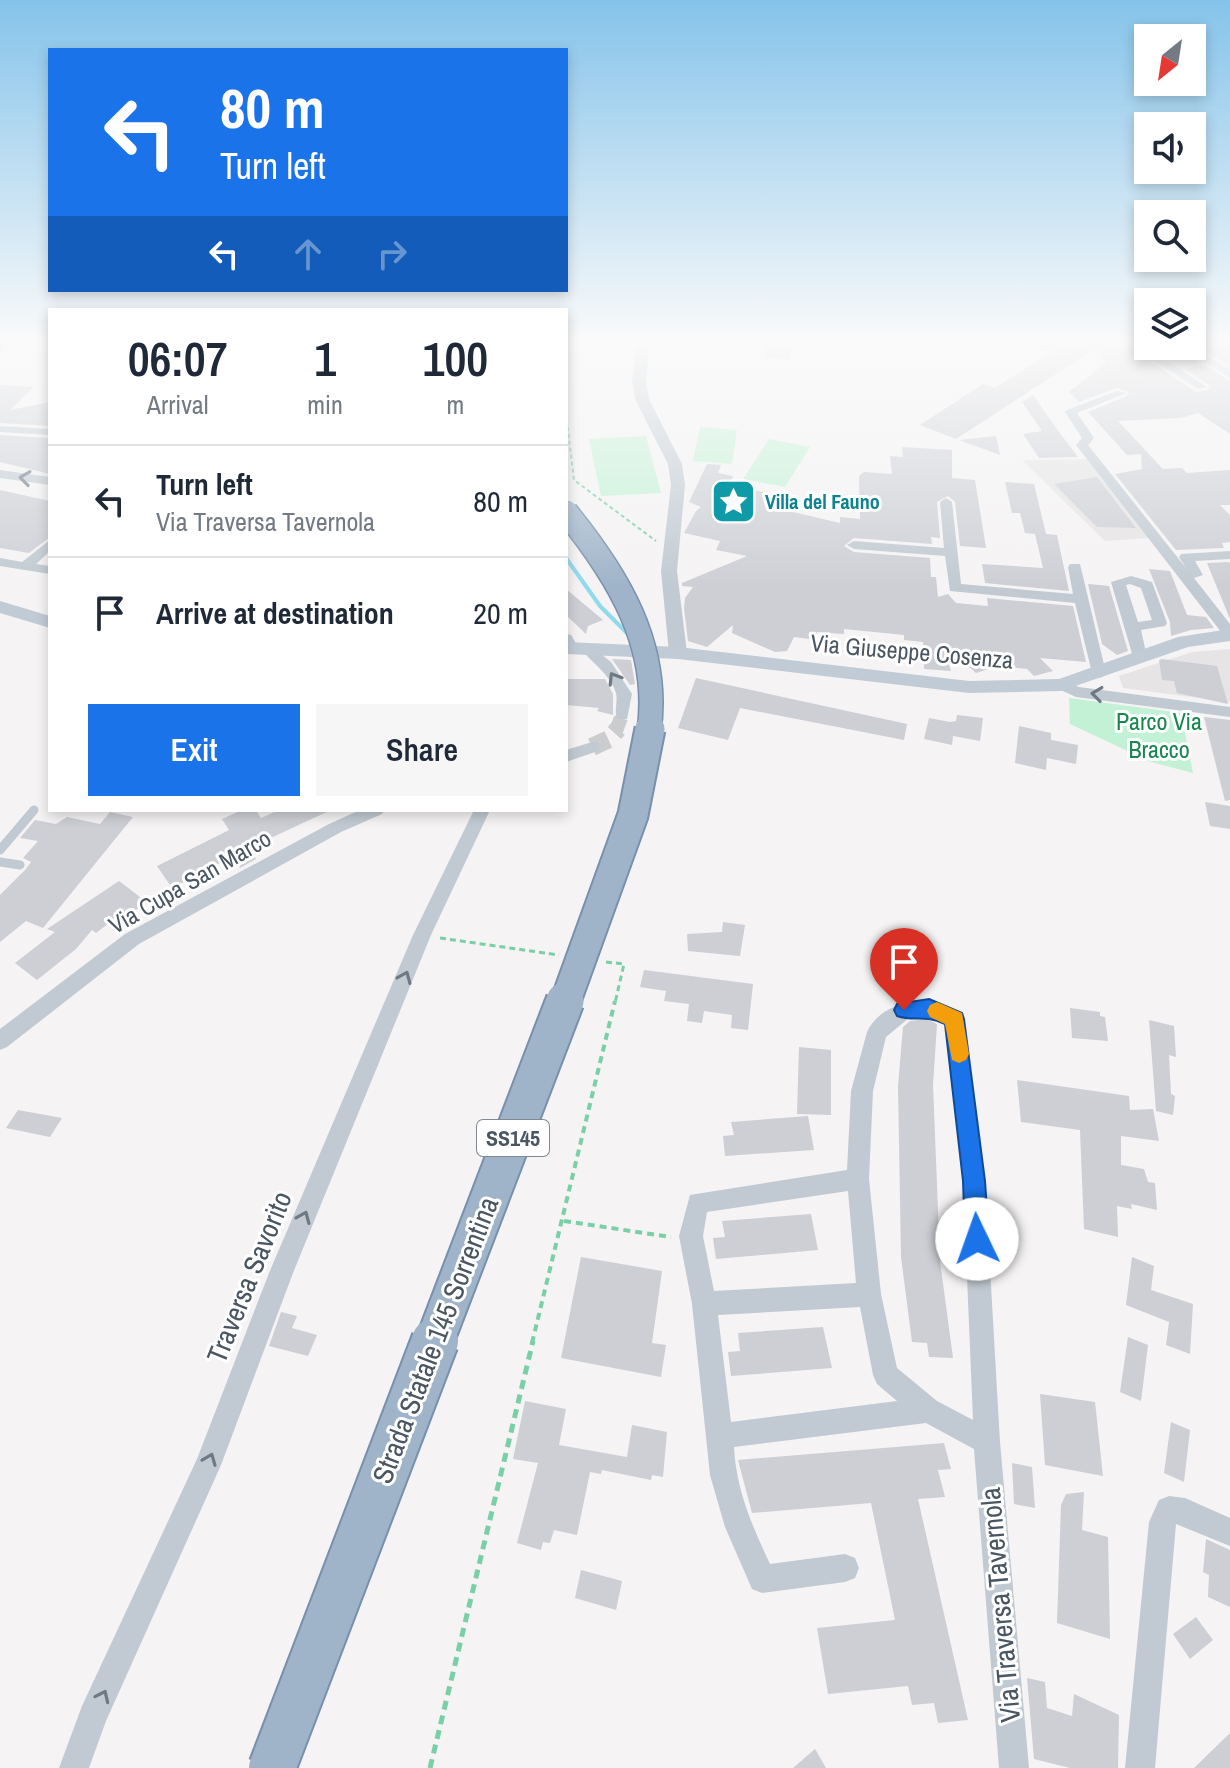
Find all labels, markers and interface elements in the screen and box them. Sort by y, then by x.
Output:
north arrow [1134,24,1206,96]
map controls [1134,24,1206,360]
text: 80 m [220,70,325,145]
icon: left [88,80,192,184]
button: sound [1134,112,1206,184]
text: Turn left [220,142,326,190]
button: search [1134,200,1206,272]
icon: left [202,232,246,276]
icon: ahead [286,232,330,276]
icon: right [370,232,414,276]
button: layers [1134,288,1206,360]
text: 06:07 [128,326,228,391]
text: 1 [314,326,336,391]
text: 100 [423,326,488,391]
text: Arrival [147,387,208,422]
text: min [307,387,343,422]
text: m [447,387,464,422]
text: Turn left [156,464,253,504]
one-way arrow [18,470,32,487]
place icon: Villa del Fauno [710,478,758,526]
icon: left [88,479,132,523]
text: 80 m [473,481,528,521]
place label: Villa del Fauno [765,488,880,515]
text: Via Traversa Tavernola [156,504,375,539]
icon: arrive [88,591,132,635]
text: Arrive at destination [156,593,394,633]
text: 20 m [473,593,528,633]
street label: Via Giuseppe Cosenza [809,626,1015,676]
one-way arrow [608,672,624,687]
one-way arrow [1090,686,1104,703]
button: Exit [88,704,300,796]
button: Share [316,704,528,796]
park label: Parco Via Bracco [1116,705,1202,765]
street label: Via Cupa San Marco [103,822,276,941]
pin [870,928,938,1010]
icon: arrive [882,940,926,984]
one-way arrow [395,971,411,985]
road number: SS145 [477,1120,549,1156]
street label: Traversa Savorito [197,1186,301,1368]
street label: Strada Statale 145 Sorrentina [363,1191,507,1489]
position arrow [935,1197,1019,1281]
one-way arrow [295,1210,311,1225]
one-way arrow [201,1453,217,1467]
street label: Via Traversa Tavernola [971,1486,1029,1724]
one-way arrow [93,1689,109,1704]

